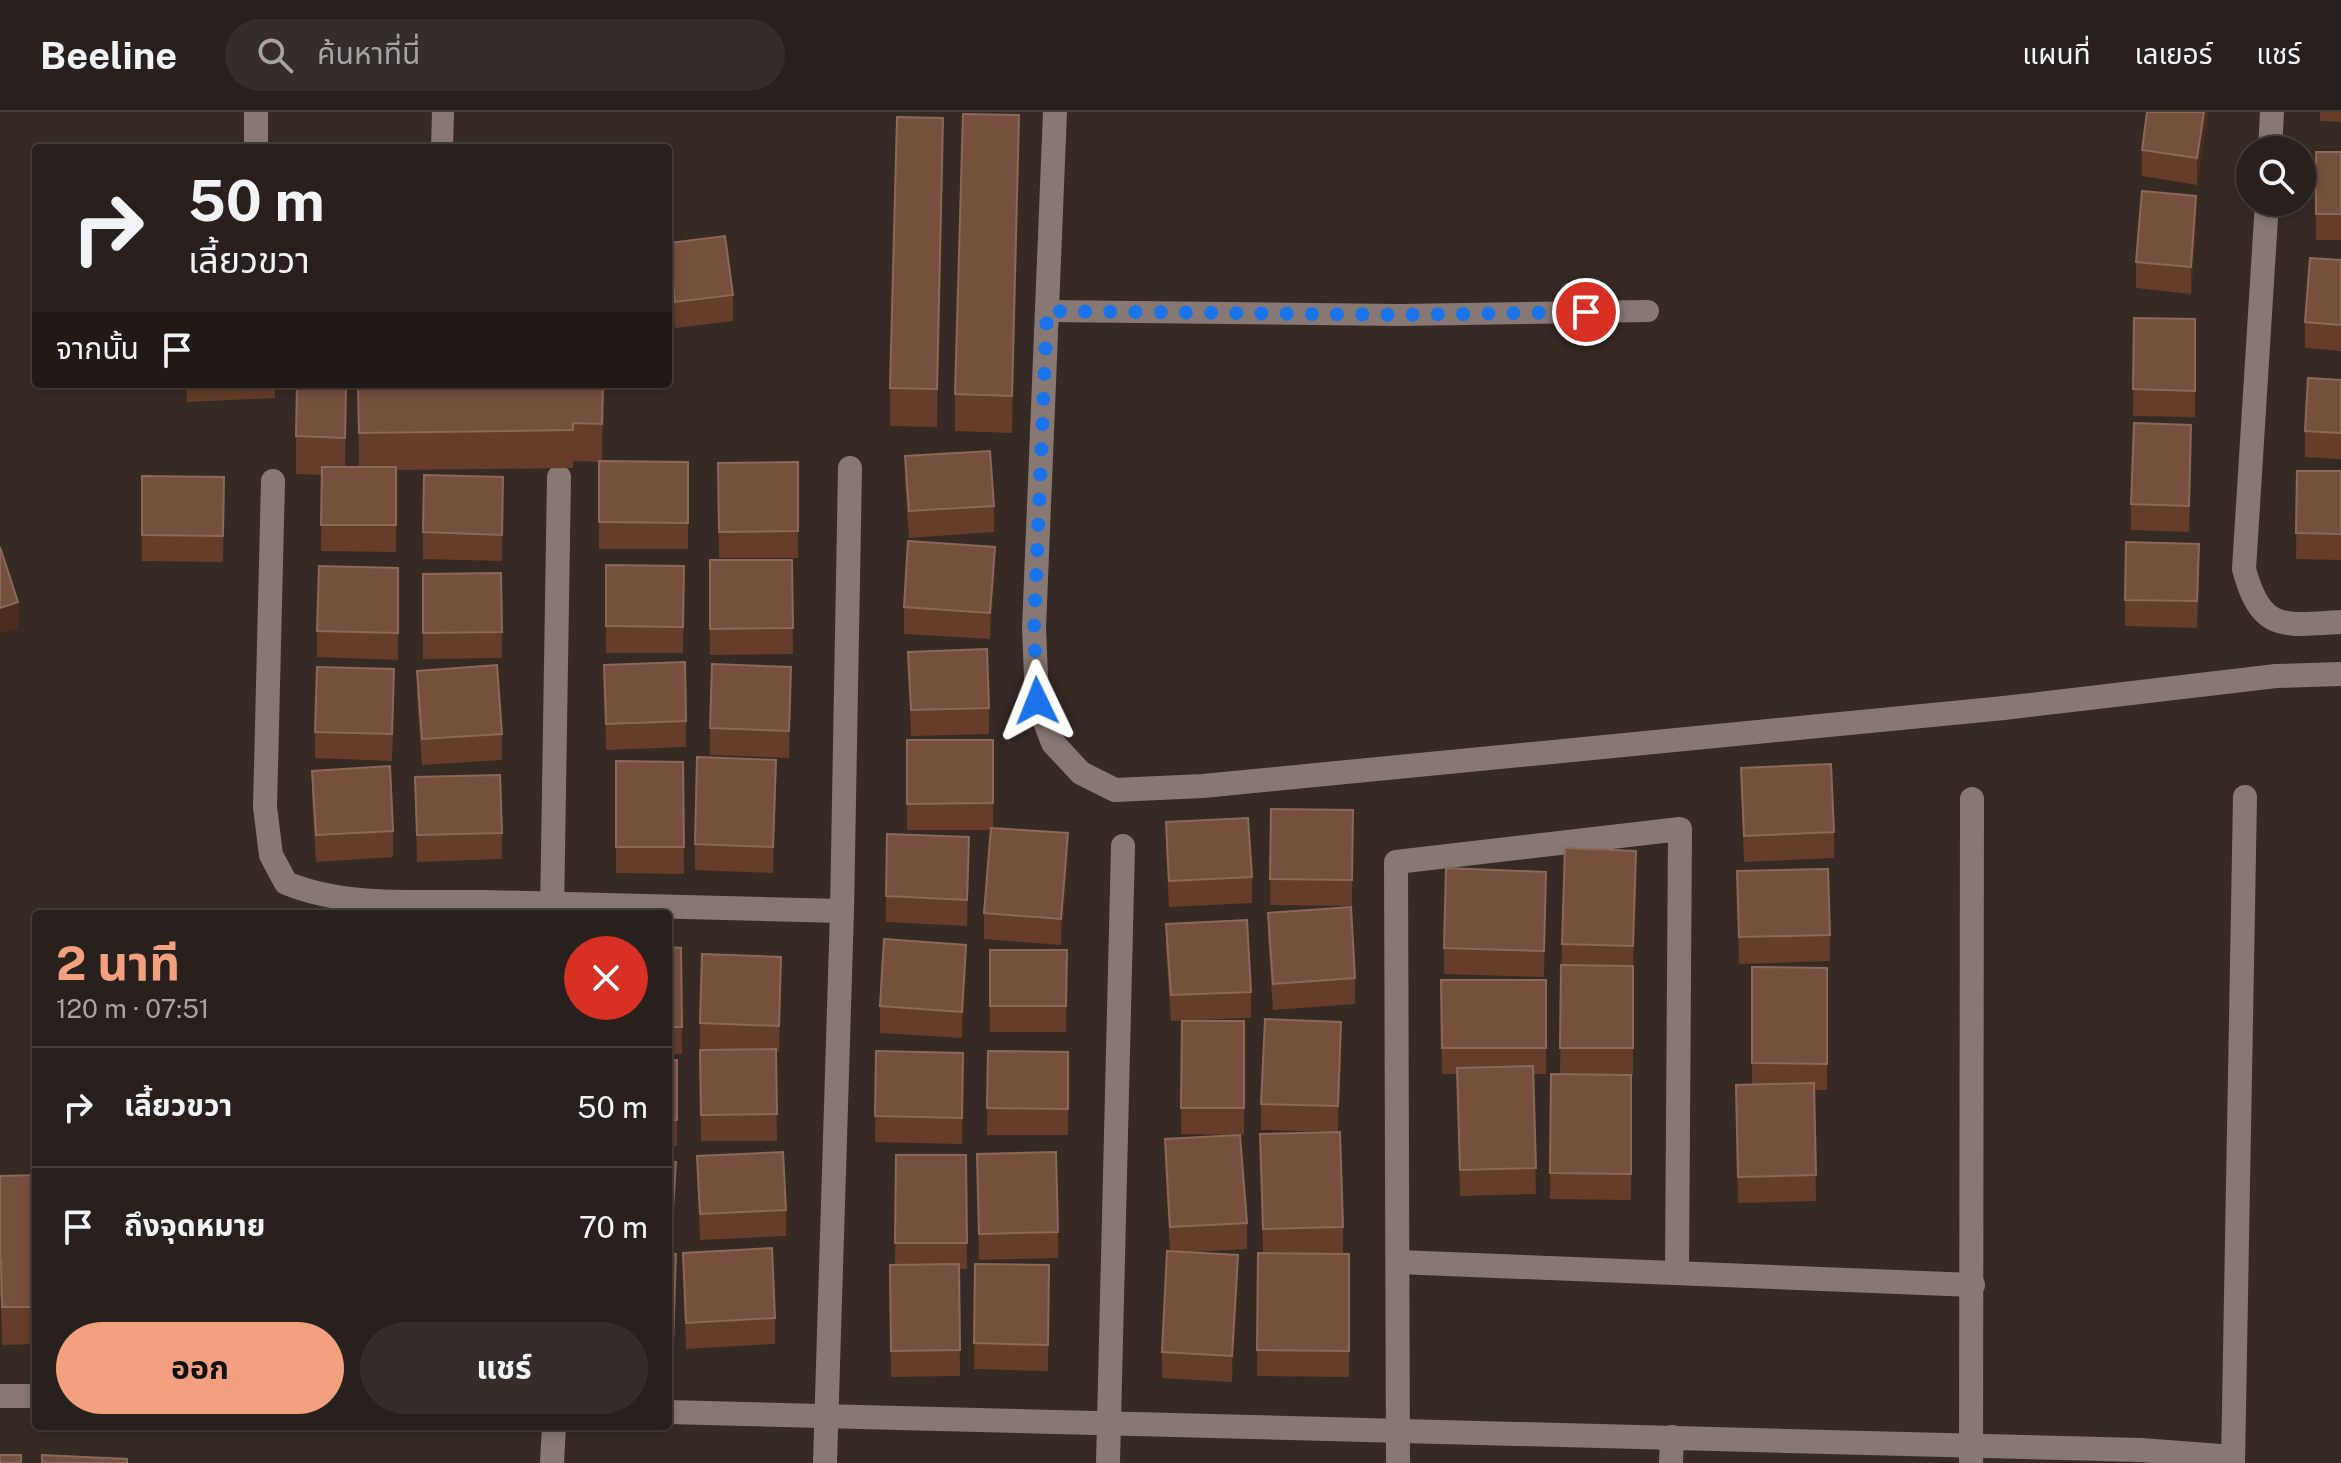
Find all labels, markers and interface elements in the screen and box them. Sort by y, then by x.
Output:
search box [225,19,785,91]
text: Beeline [40,33,177,78]
icon: search [253,33,297,77]
text: ค้นหาที่นี่ [317,35,420,71]
text: แผนที่ [2022,37,2091,70]
text: เลเยอร์ [2135,37,2212,70]
text: แชร์ [2256,37,2301,70]
map controls [2236,136,2316,216]
button: search [2236,136,2316,216]
text: 50 m [188,168,325,234]
icon: right [56,176,160,280]
text: เลี้ยวขวา [188,239,310,281]
pin [1552,278,1620,346]
icon: arrive [1564,290,1608,334]
icon: arrive [155,328,199,372]
text: จากนั้น [56,330,139,366]
position arrow [995,659,1079,743]
text: 2 นาที [56,934,180,991]
button: close [564,936,648,1020]
text: 120 m · 07:51 [56,993,209,1024]
icon: right [56,1085,100,1129]
text: เลี้ยวขวา [124,1087,232,1123]
text: 50 m [577,1089,648,1125]
icon: arrive [56,1205,100,1249]
text: ถึงจุดหมาย [124,1207,265,1243]
text: 70 m [579,1209,648,1245]
button: ออก [56,1322,344,1414]
button: แชร์ [360,1322,648,1414]

